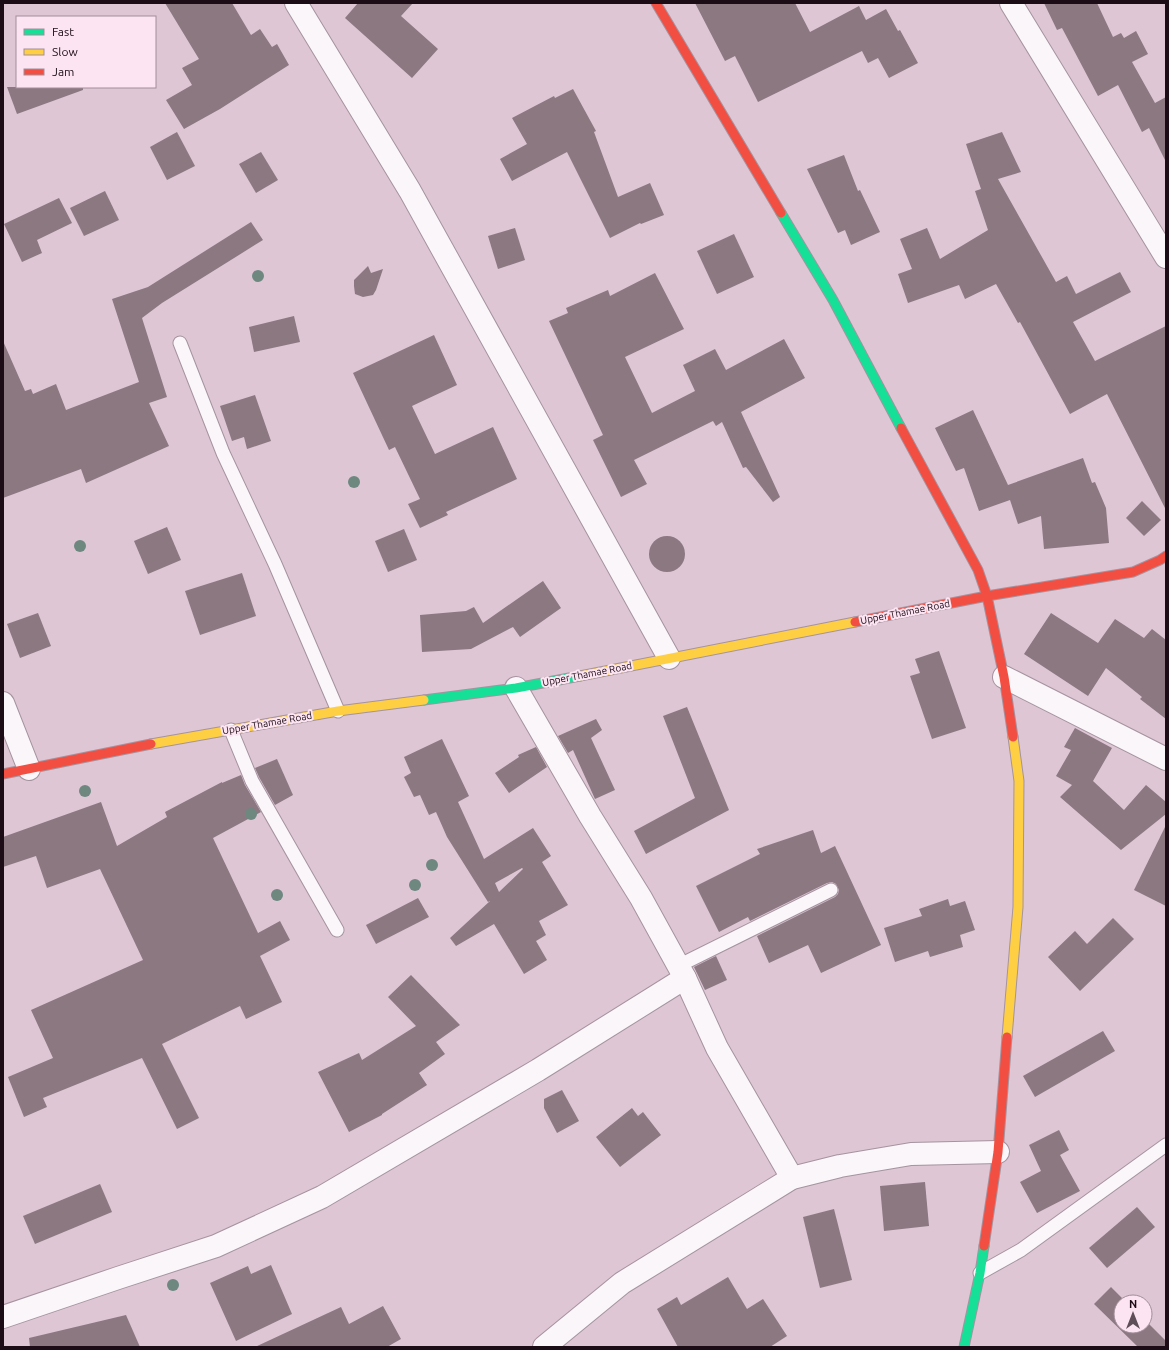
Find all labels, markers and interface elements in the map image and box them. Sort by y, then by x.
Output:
legend [16,16,156,88]
text: Fast [52,25,74,38]
text: Slow [52,45,78,58]
text: Jam [52,65,74,78]
street label: Upper Thamae Road [859,598,951,626]
street label: Upper Thamae Road [541,660,633,688]
street label: Upper Thamae Road [221,710,313,736]
north arrow [1113,1294,1153,1334]
text: N [1129,1298,1137,1310]

